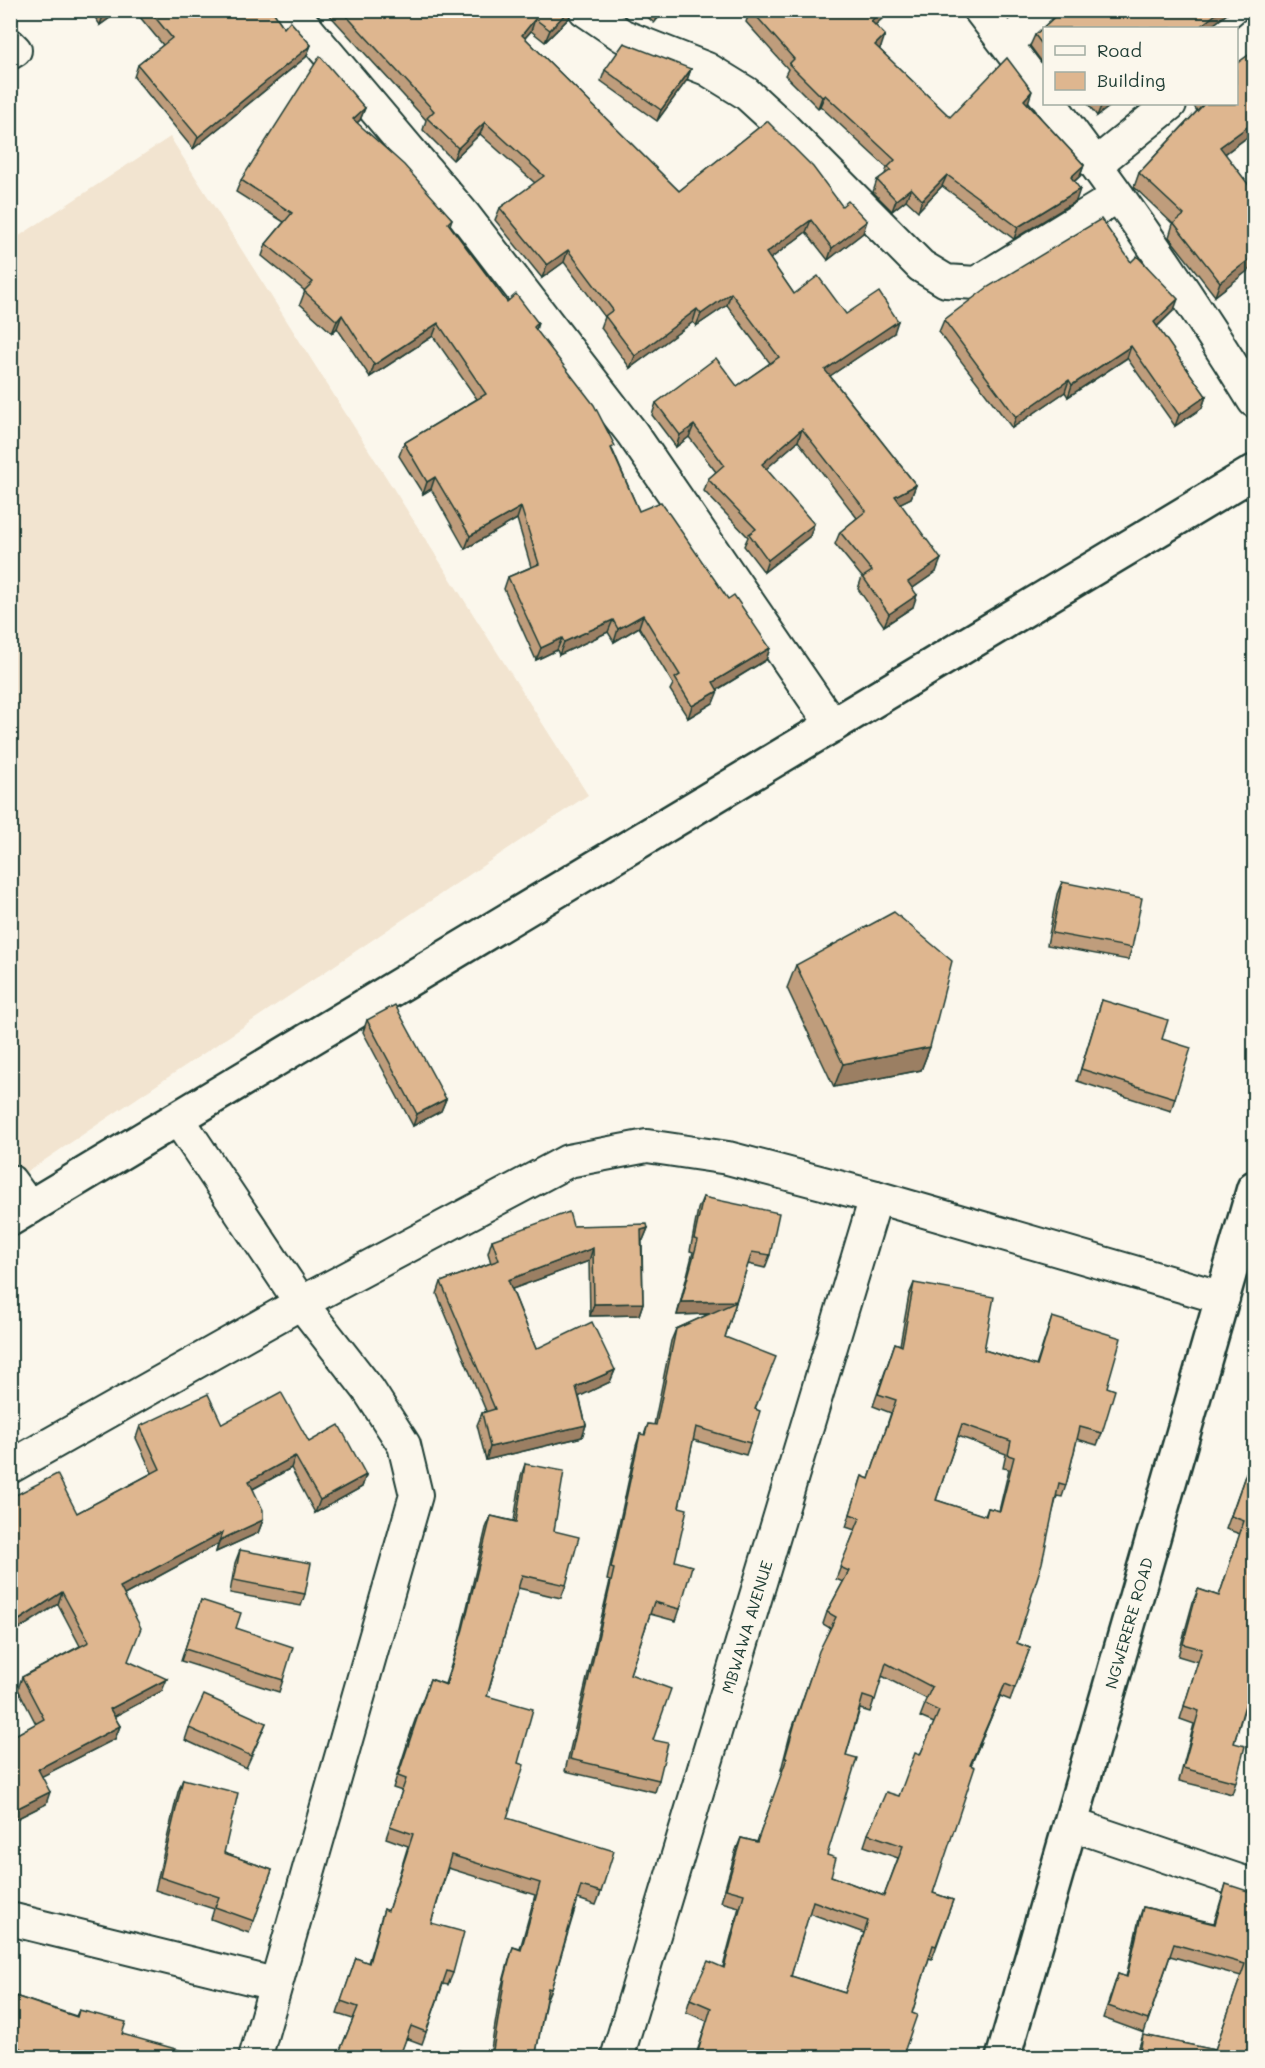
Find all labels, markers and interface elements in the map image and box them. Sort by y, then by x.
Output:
legend [1043,27,1238,105]
text: Road [1097,38,1142,62]
text: Building [1097,68,1165,92]
street label: NGWERERE ROAD [1100,1555,1157,1691]
street label: MBWAWA AVENUE [716,1558,777,1696]

